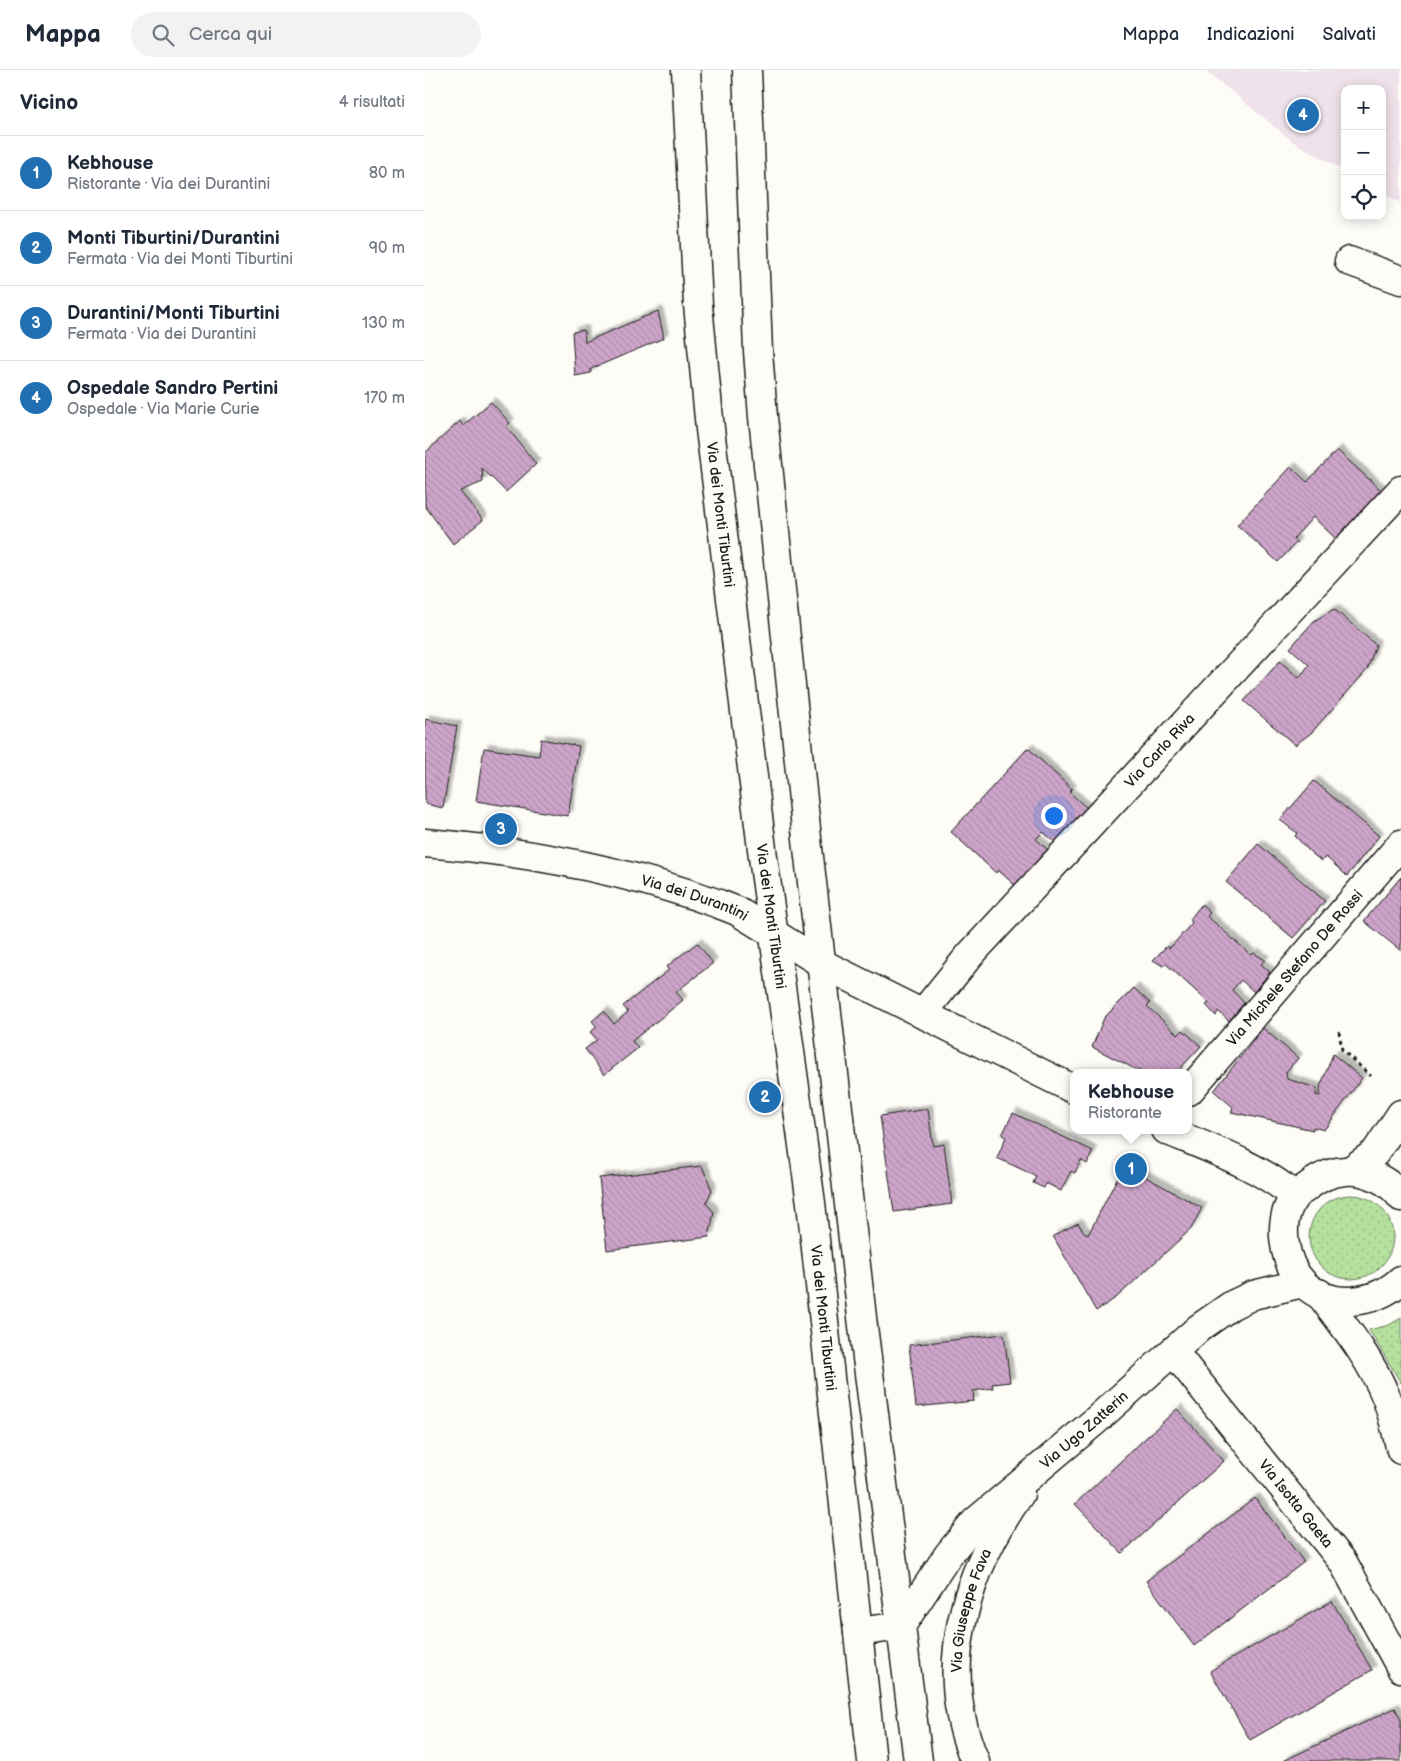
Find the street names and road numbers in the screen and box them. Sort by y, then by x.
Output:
street label: Via dei Monti Tiburtini [702,441,739,588]
street label: Via Carlo Riva [1121,709,1199,792]
street label: Via dei Monti Tiburtini [751,843,790,990]
street label: Via dei Durantini [639,871,752,926]
street label: Via Michele Stefano De Rossi [1223,886,1367,1050]
street label: Via dei Monti Tiburtini [806,1244,840,1392]
street label: Via Ugo Zatterin [1036,1387,1132,1473]
street label: Via Isotta Gaeta [1254,1456,1337,1552]
street label: Via Giuseppe Fava [948,1546,996,1673]

